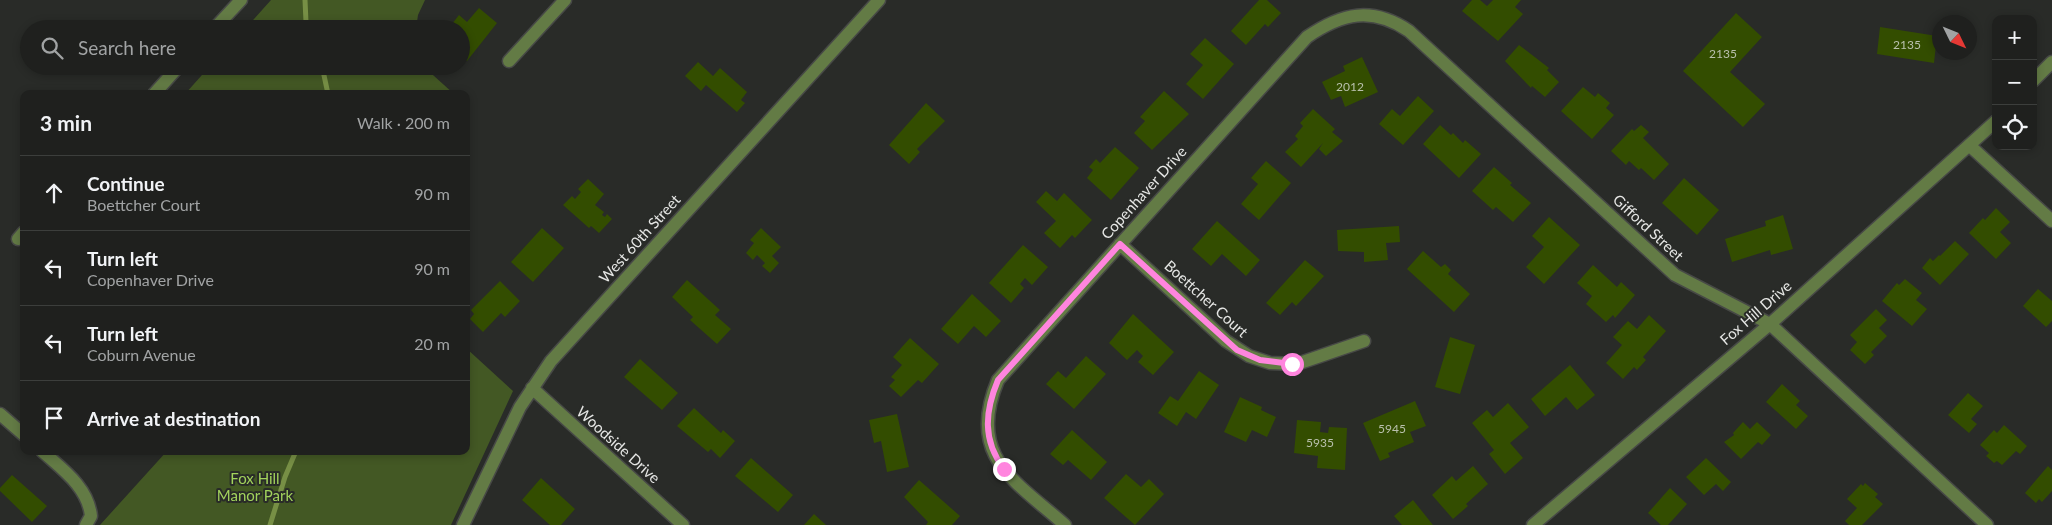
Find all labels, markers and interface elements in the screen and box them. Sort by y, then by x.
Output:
north arrow [1932,15,1977,60]
map controls [1992,15,2037,150]
button: + [1992,15,2037,60]
search box [20,20,470,75]
icon: search [38,34,66,62]
text: Search here [78,36,176,59]
house number: 2135 [1893,37,1921,52]
house number: 2135 [1709,46,1737,61]
button: − [1992,60,2037,105]
house number: 2012 [1336,79,1364,94]
button: locate [1992,105,2037,150]
text: 3 min [40,110,92,135]
text: Walk · 200 m [357,113,450,132]
street label: Copenhaver Drive [1097,142,1190,243]
text: Continue [87,172,165,195]
icon: ahead [40,179,68,207]
text: 90 m [414,184,450,203]
street label: West 60th Street [595,190,684,286]
street label: Gifford Street [1610,190,1688,265]
text: Boettcher Court [87,195,200,214]
text: Turn left [87,247,158,270]
icon: left [40,254,68,282]
street label: Boettcher Court [1161,256,1253,341]
text: 90 m [414,259,450,278]
text: Copenhaver Drive [87,270,214,289]
street label: Fox Hill Drive [1716,276,1795,348]
text: Turn left [87,322,158,345]
icon: left [40,329,68,357]
text: 20 m [414,334,450,353]
text: Coburn Avenue [87,345,196,364]
route start [1281,353,1304,376]
street label: Woodside Drive [573,402,664,486]
icon: arrive [40,404,68,432]
text: Arrive at destination [87,407,260,430]
house number: 5945 [1378,421,1406,436]
house number: 5935 [1306,435,1334,450]
route end [993,458,1016,481]
park label: Fox Hill Manor Park [217,469,294,504]

